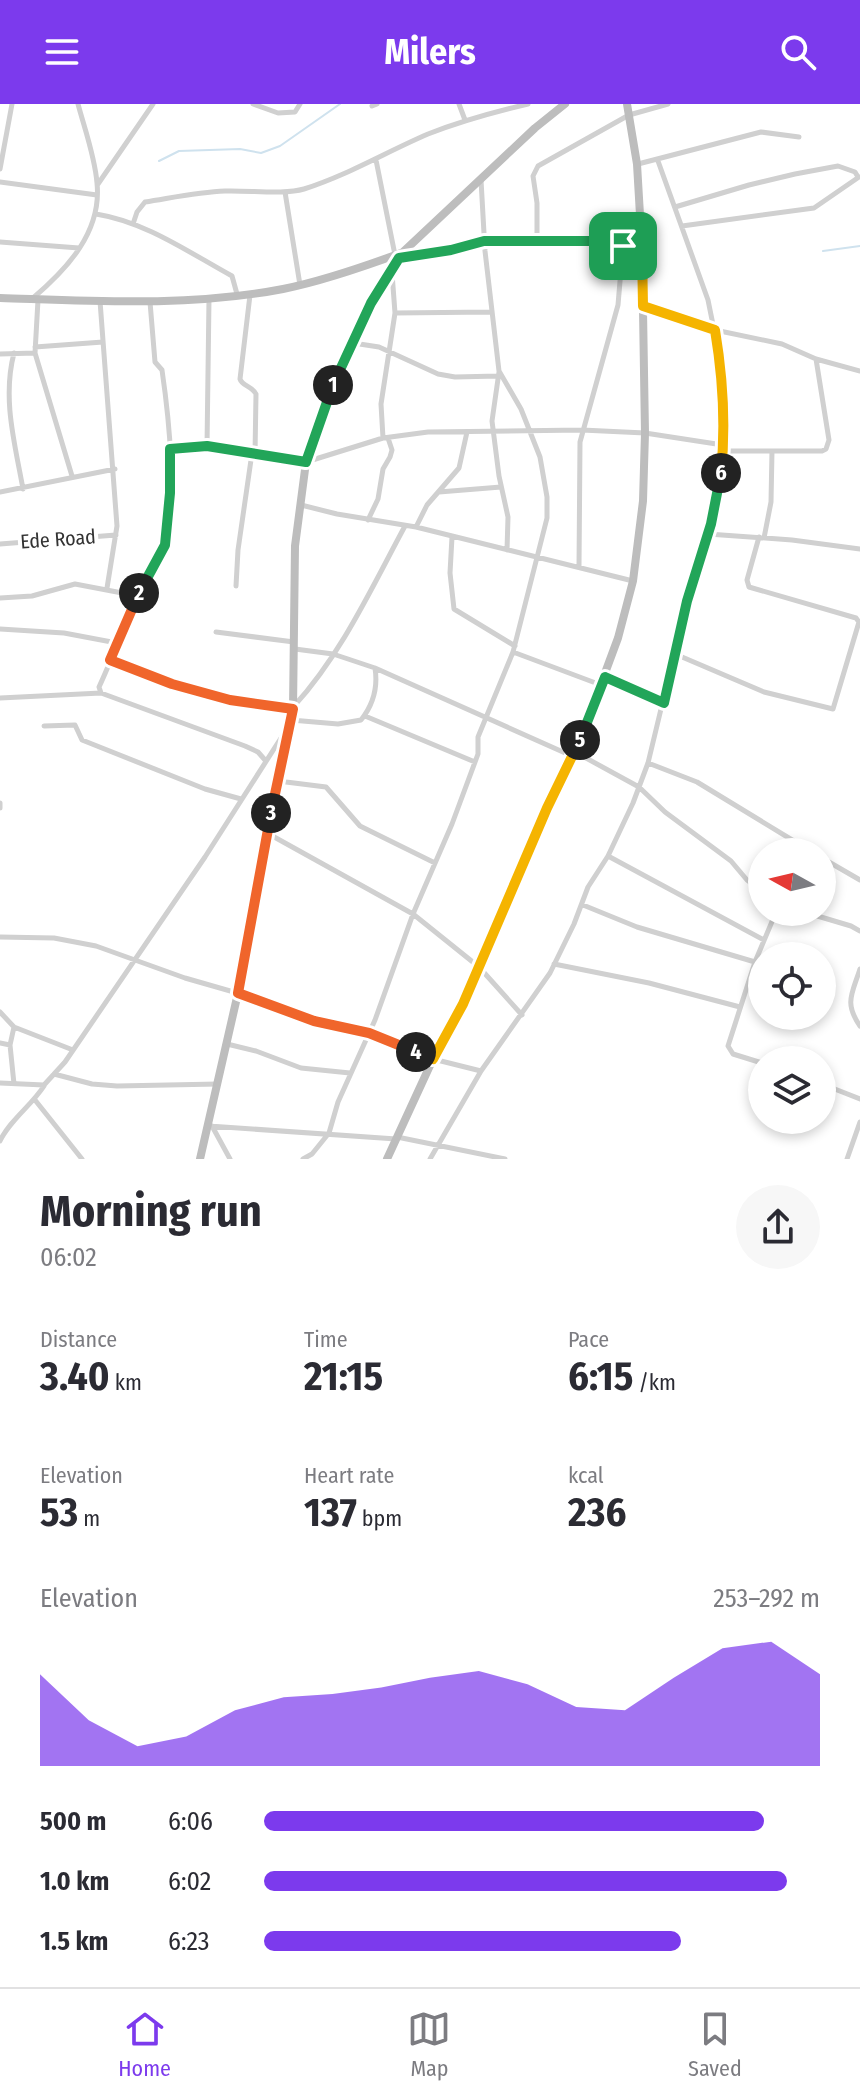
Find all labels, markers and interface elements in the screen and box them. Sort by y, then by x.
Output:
icon: menu [40,30,84,74]
text: Milers [384,30,476,74]
icon: search [776,30,820,74]
pin [589,212,657,280]
icon: arrive [601,224,645,268]
pin: 1 [313,365,353,405]
text: 1 [328,371,338,398]
pin: 6 [701,453,741,493]
text: 6 [715,459,727,486]
street label: Ede Road [19,524,97,554]
pin: 2 [119,573,159,613]
text: 2 [134,579,144,606]
pin: 5 [560,720,600,760]
text: 5 [575,726,585,753]
pin: 3 [251,793,291,833]
text: 3 [266,799,276,826]
north arrow [748,838,836,926]
map controls [748,838,836,1134]
button: locate [748,942,836,1030]
pin: 4 [396,1032,436,1072]
text: 4 [410,1038,422,1065]
button: layers [748,1046,836,1134]
text: Morning run [40,1185,262,1238]
button: share [736,1185,820,1269]
text: 06:02 [40,1242,97,1273]
text: Distance [40,1326,117,1353]
text: Time [304,1326,348,1353]
text: Pace [568,1326,609,1353]
text: 3.40 [40,1353,110,1401]
text: 21:15 [304,1353,383,1401]
text: 6:15 [568,1353,633,1401]
text: km [110,1369,142,1396]
text: /km [633,1369,676,1396]
text: Elevation [40,1462,123,1489]
text: Heart rate [304,1462,394,1489]
text: kcal [568,1462,604,1489]
text: 53 [40,1489,78,1537]
text: 137 [304,1489,357,1537]
text: 236 [568,1489,626,1537]
text: m [78,1505,100,1532]
text: bpm [357,1505,402,1532]
text: Elevation [40,1583,138,1614]
text: 253–292 m [713,1583,820,1614]
text: 500 m [40,1806,106,1837]
text: 6:06 [168,1806,213,1837]
text: 1.0 km [40,1866,109,1897]
text: 6:02 [168,1866,211,1897]
text: 1.5 km [40,1926,108,1957]
text: 6:23 [168,1926,210,1957]
tab: Home [118,2007,171,2082]
tab: Map [407,2007,451,2082]
tab: Saved [688,2007,742,2082]

